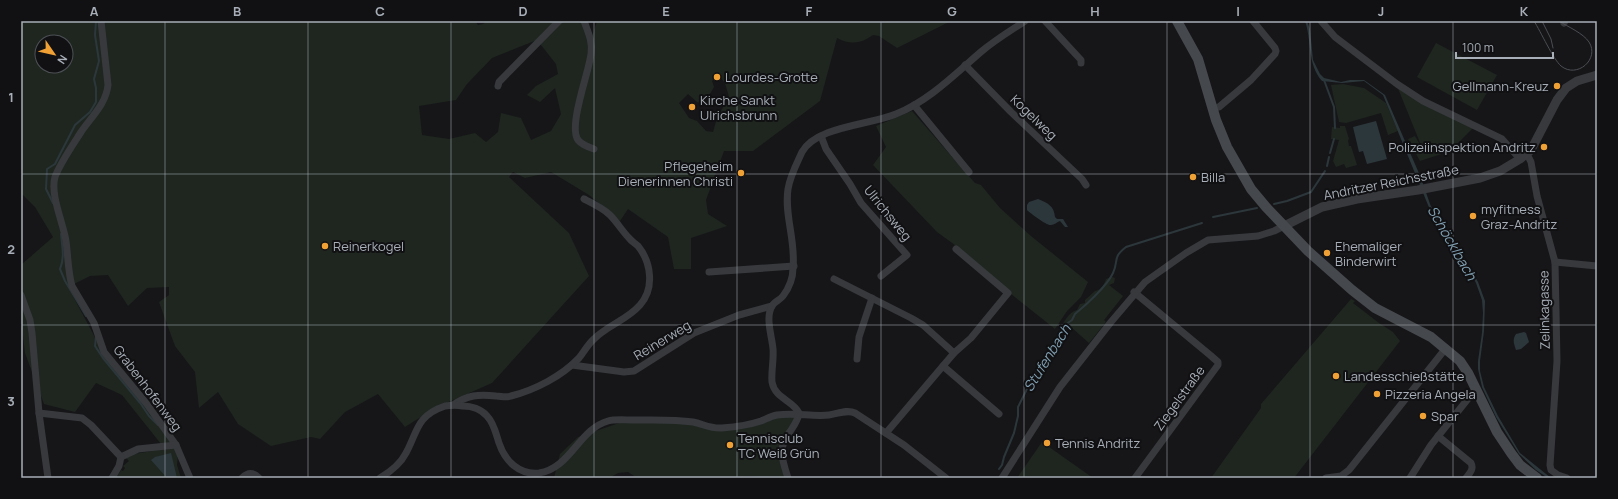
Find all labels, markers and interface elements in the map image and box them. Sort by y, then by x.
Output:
text: A [90,2,99,20]
text: B [233,2,241,20]
text: C [375,2,385,20]
text: D [518,2,528,20]
text: E [662,2,670,20]
text: F [806,2,813,20]
text: G [947,2,957,20]
text: H [1090,2,1100,20]
text: I [1236,2,1240,20]
text: J [1378,2,1384,20]
text: K [1520,2,1529,20]
north arrow [34,34,74,74]
scale bar [1456,34,1553,60]
text: 100 m [1462,39,1494,56]
text: N [54,52,71,67]
place label: Lourdes-Grotte [725,68,818,86]
marker: Lourdes-Grotte [712,72,722,82]
place label: Gellmann-Kreuz [1453,77,1549,95]
marker: Gellmann-Kreuz [1552,81,1562,91]
text: 1 [8,88,14,106]
street label: Kogelweg [1007,90,1061,144]
place label: Kirche Sankt Ulrichsbrunn [700,91,777,124]
marker: Kirche Sankt Ulrichsbrunn [687,102,697,112]
place label: Polizeiinspektion Andritz [1388,138,1536,156]
marker: Polizeiinspektion Andritz [1539,142,1549,152]
place label: Pflegeheim Dienerinnen Christi [618,157,733,190]
street label: Andritzer Reichsstraße [1322,160,1461,204]
marker: Pflegeheim Dienerinnen Christi [736,168,746,178]
place label: Billa [1201,168,1225,186]
marker: Billa [1188,172,1198,182]
street label: Ulrichsweg [860,182,916,244]
place label: myfitness Graz-Andritz [1481,200,1557,233]
water label: Schöcklbach [1423,202,1482,284]
marker: myfitness Graz-Andritz [1468,211,1478,221]
place label: Reinerkogel [333,237,404,255]
place label: Ehemaliger Binderwirt [1335,237,1402,270]
text: 2 [7,240,15,258]
marker: Reinerkogel [320,241,330,251]
marker: Ehemaliger Binderwirt [1322,248,1332,258]
street label: Zelinkagasse [1534,270,1554,350]
street label: Reinerweg [630,316,694,364]
water label: Stufenbach [1018,320,1075,395]
street label: Grabenhofenweg [110,341,186,435]
street label: Ziegelstraße [1149,362,1209,434]
place label: Landesschießstätte [1344,367,1465,385]
marker: Landesschießstätte [1331,371,1341,381]
place label: Pizzeria Angela [1385,385,1476,403]
marker: Pizzeria Angela [1372,389,1382,399]
text: 3 [7,392,15,410]
place label: Spar [1431,407,1459,425]
marker: Spar [1418,411,1428,421]
place label: Tennisclub TC Weiß Grün [738,429,819,462]
place label: Tennis Andritz [1055,434,1141,452]
marker: Tennis Andritz [1042,438,1052,448]
marker: Tennisclub TC Weiß Grün [725,440,735,450]

